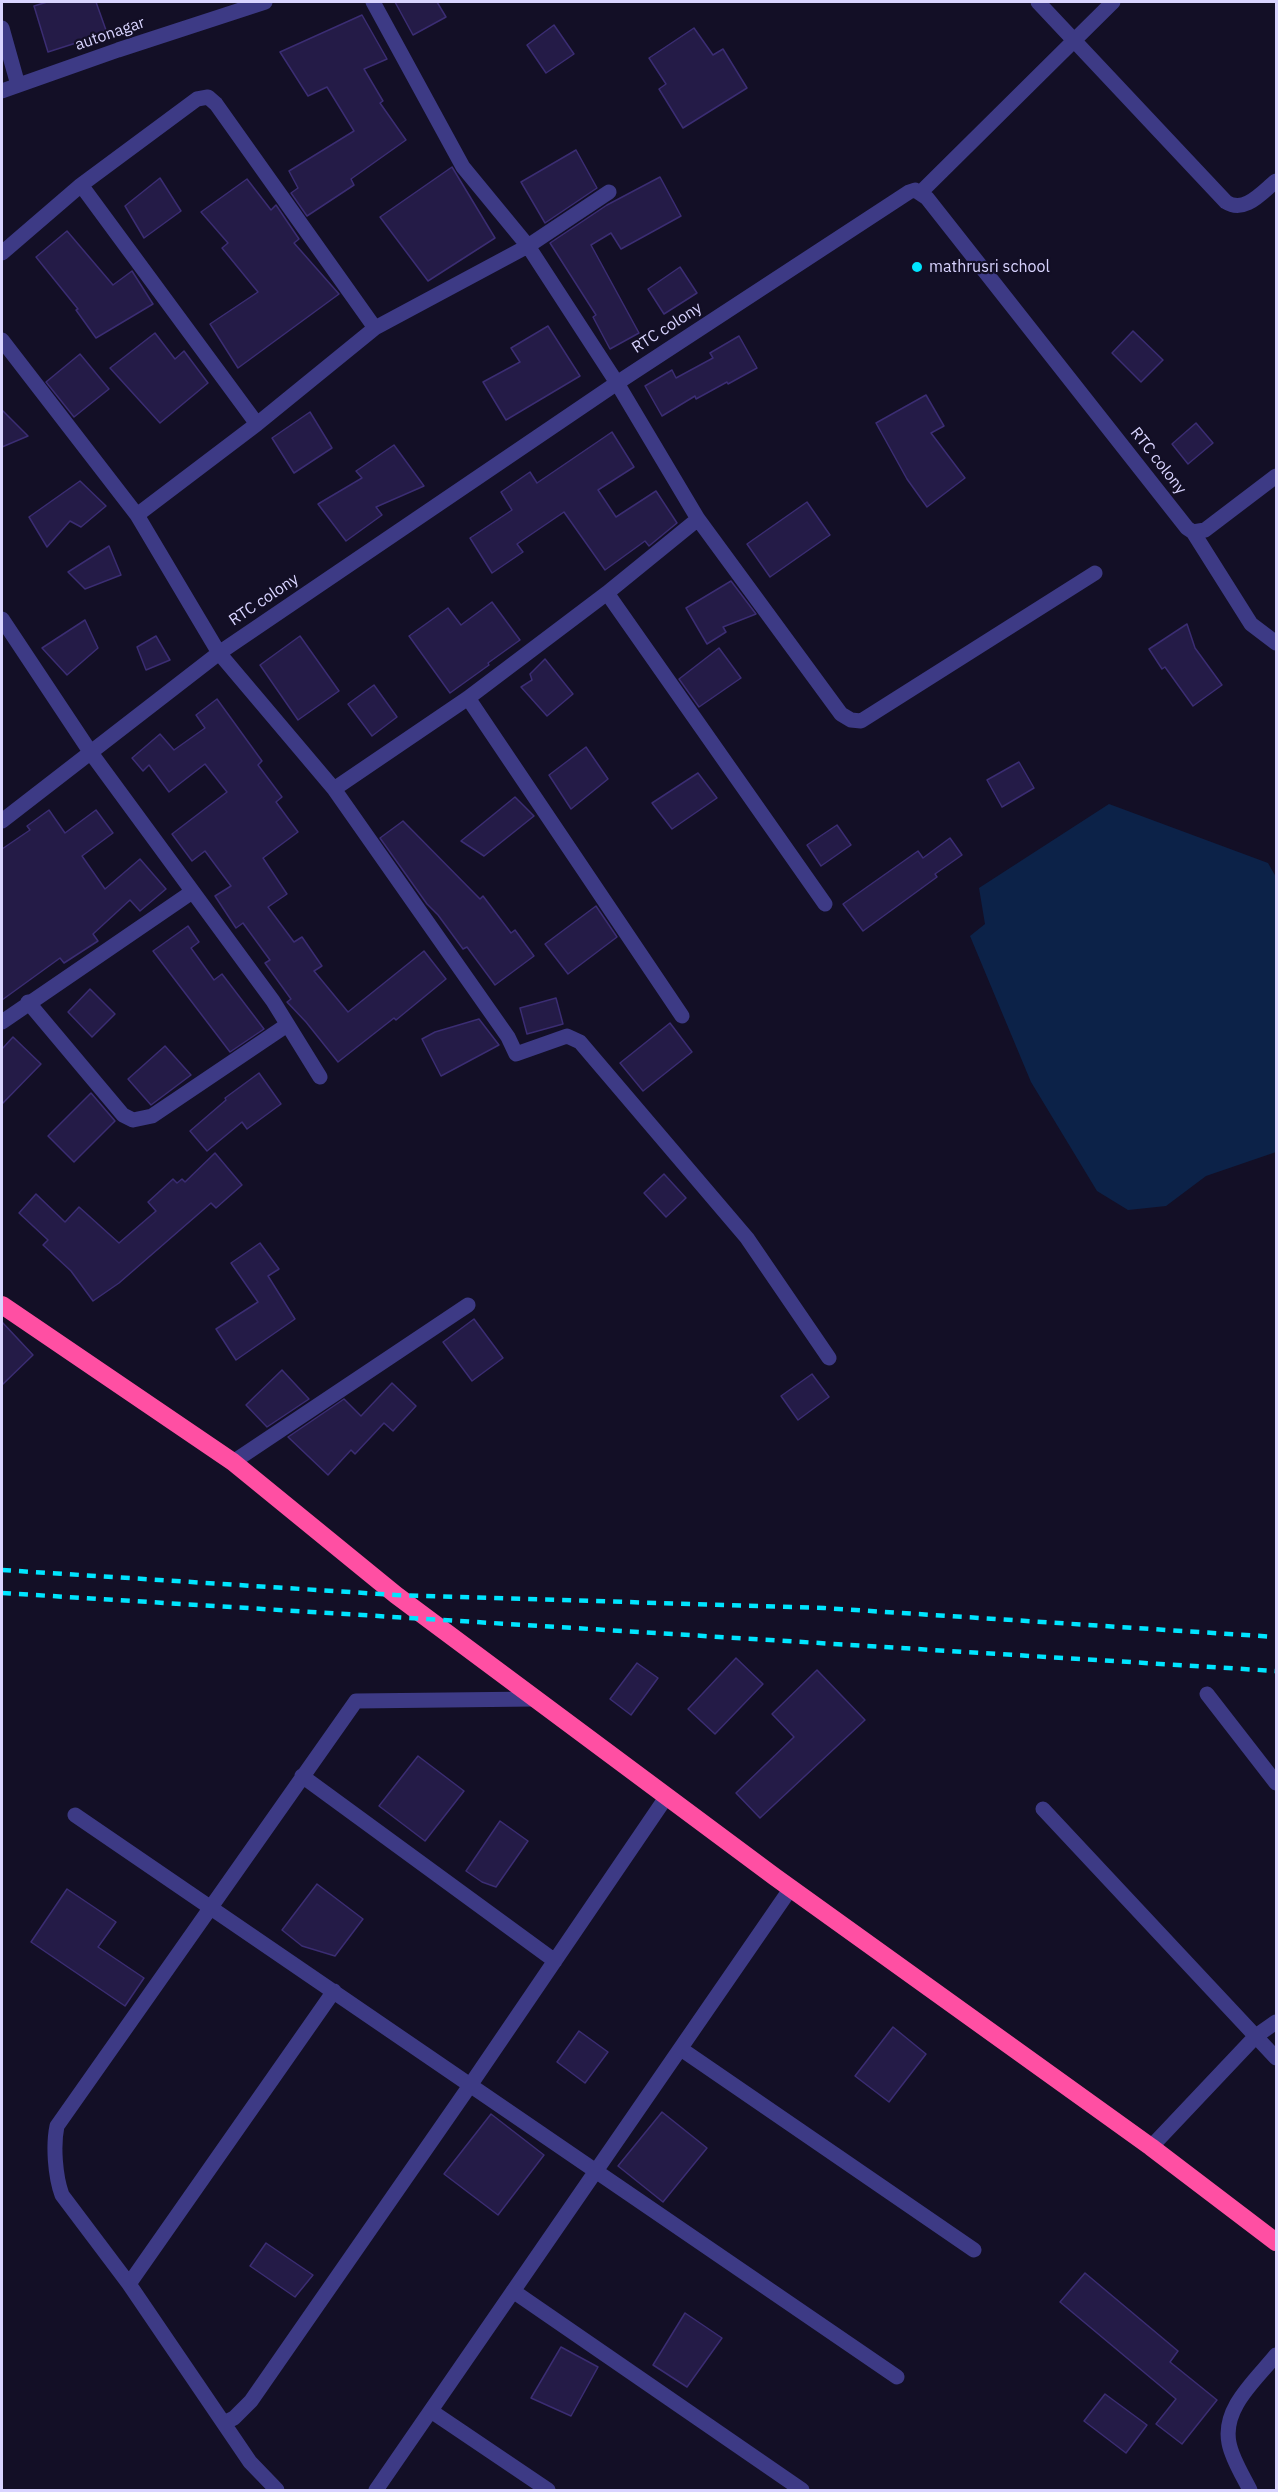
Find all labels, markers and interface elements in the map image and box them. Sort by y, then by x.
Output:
street label: autonagar [73,13,147,55]
place label: mathrusri school [929,257,1050,277]
marker: mathrusri school [910,260,924,274]
street label: RTC colony [628,298,706,358]
street label: RTC colony [1126,424,1190,498]
street label: RTC colony [226,570,302,630]

